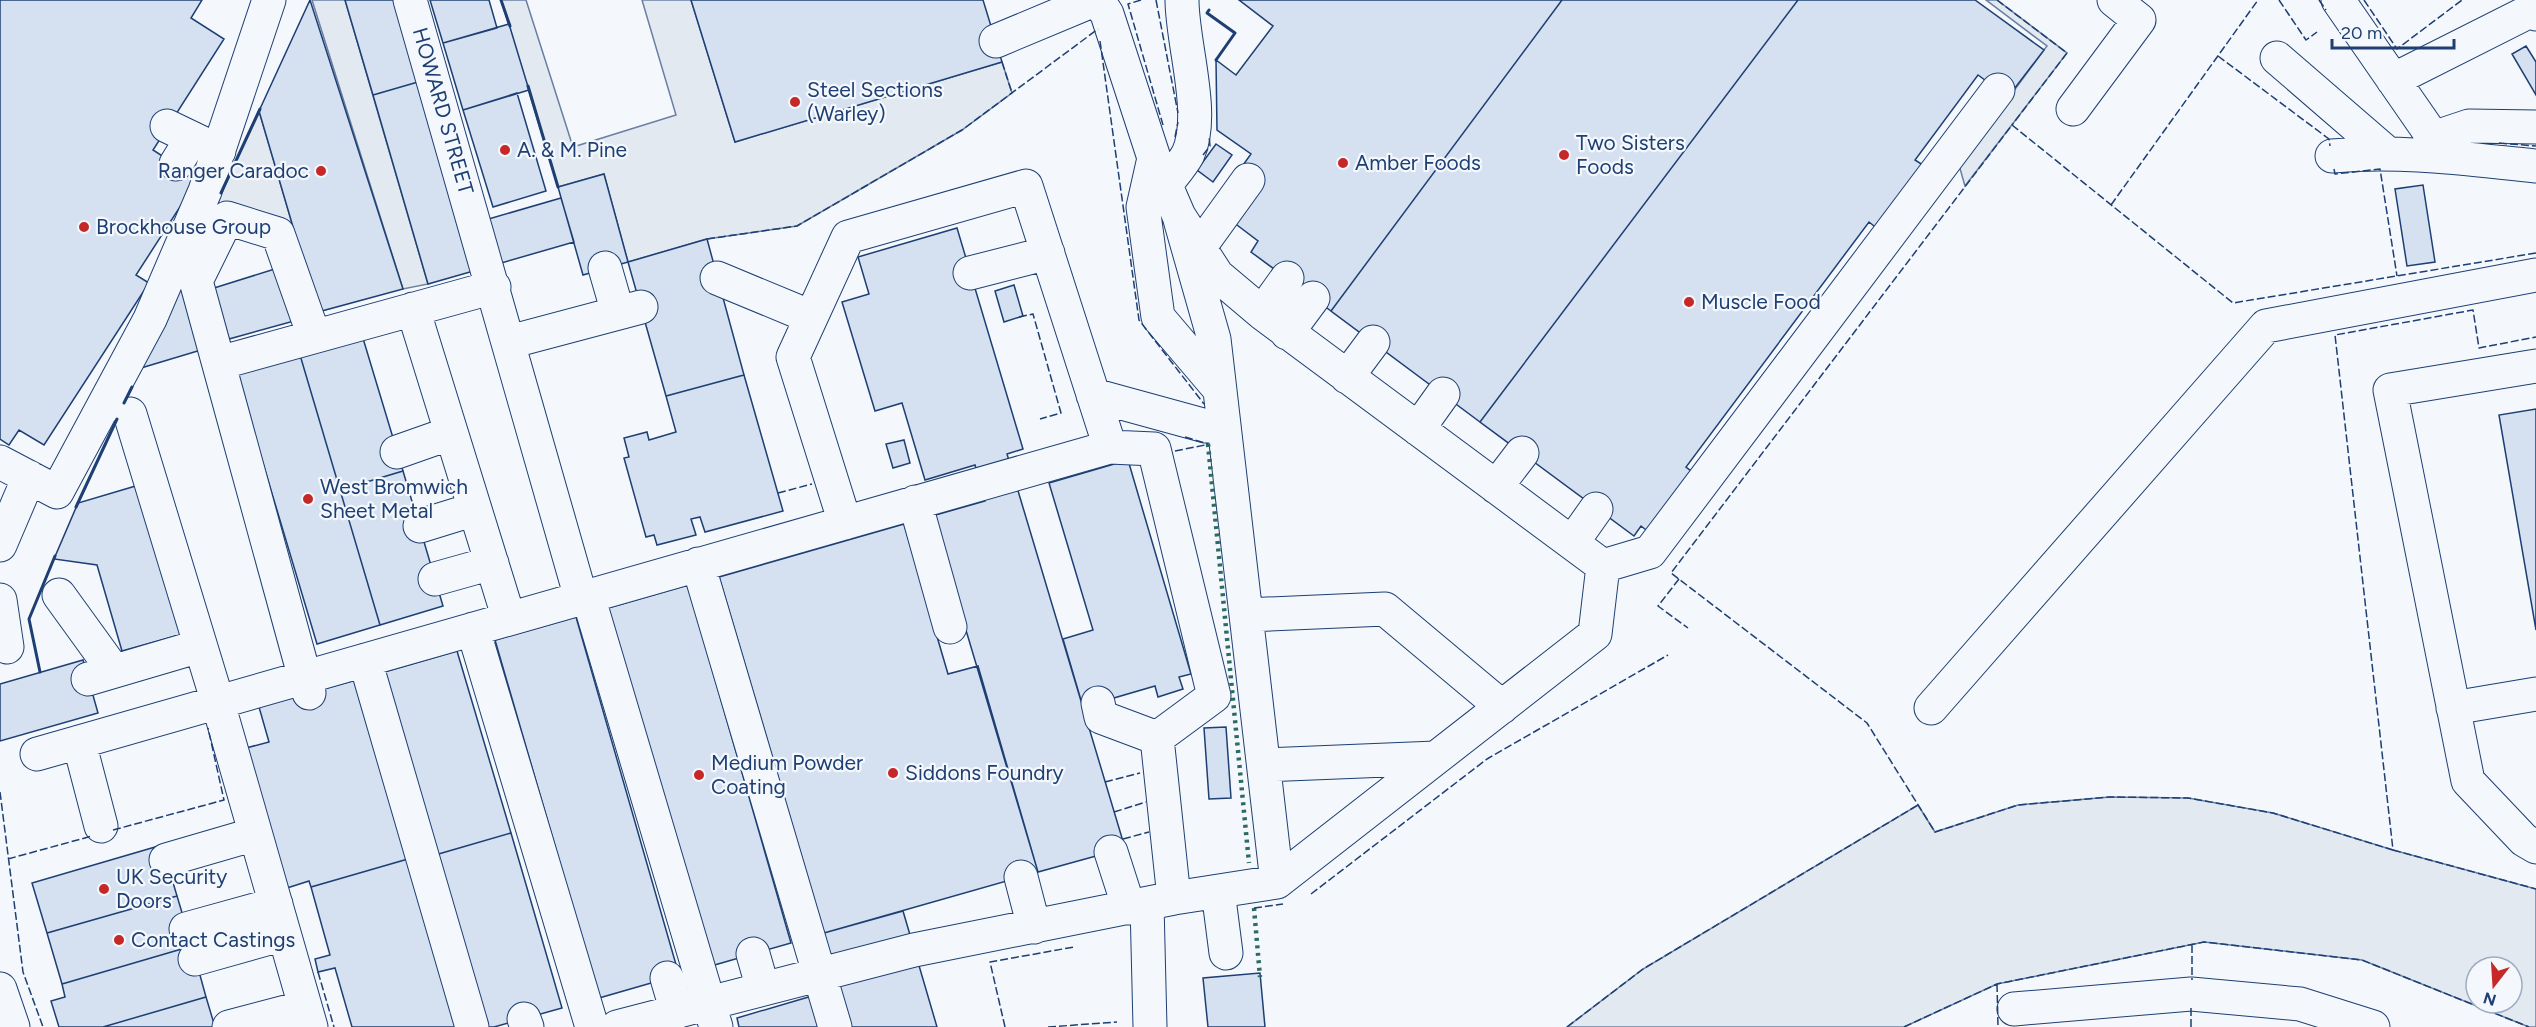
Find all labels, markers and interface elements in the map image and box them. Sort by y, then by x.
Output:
scale bar [2332,12,2454,50]
text: 20 m [2341,22,2382,44]
street label: HOWARD STREET [408,25,479,198]
place label: Steel Sections (Warley) [807,77,943,126]
marker: Steel Sections (Warley) [788,95,802,109]
place label: Two Sisters Foods [1576,130,1685,179]
place label: A. & M. Pine [517,137,627,162]
marker: A. & M. Pine [498,143,512,157]
marker: Two Sisters Foods [1557,148,1571,162]
place label: Amber Foods [1355,150,1481,175]
marker: Amber Foods [1336,156,1350,170]
place label: Ranger Caradoc [158,158,309,183]
marker: Ranger Caradoc [314,164,328,178]
place label: Brockhouse Group [96,214,271,239]
marker: Brockhouse Group [77,220,91,234]
place label: Muscle Food [1701,289,1821,314]
marker: Muscle Food [1682,295,1696,309]
place label: West Bromwich Sheet Metal [320,474,468,523]
marker: West Bromwich Sheet Metal [301,492,315,506]
place label: Medium Powder Coating [711,750,863,799]
place label: Siddons Foundry [905,760,1064,785]
marker: Siddons Foundry [886,766,900,780]
marker: Medium Powder Coating [692,768,706,782]
place label: UK Security Doors [116,864,227,913]
marker: UK Security Doors [97,882,111,896]
place label: Contact Castings [131,927,295,952]
marker: Contact Castings [112,933,126,947]
north arrow [2464,955,2524,1015]
text: N [2481,988,2498,1010]

